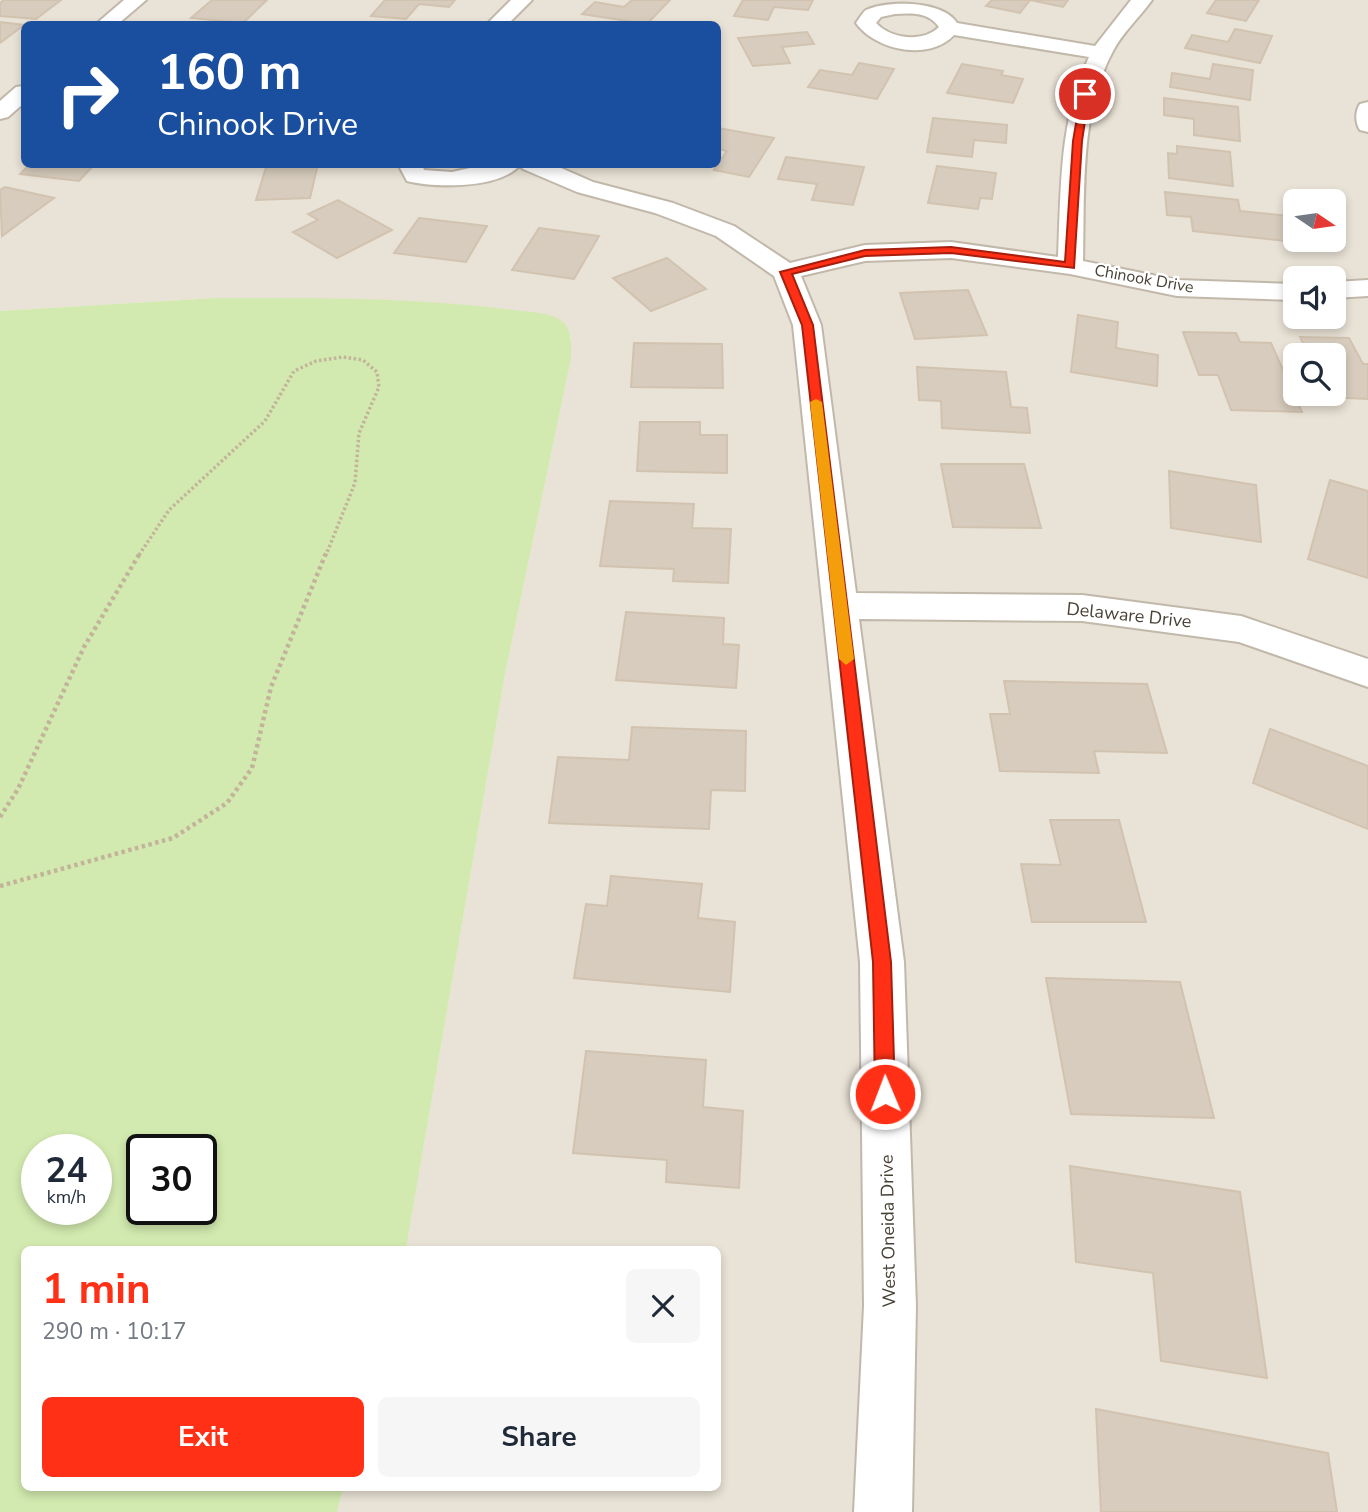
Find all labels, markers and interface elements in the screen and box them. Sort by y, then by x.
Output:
text: 160 m [157,39,301,106]
icon: right [42,49,133,140]
pin [1055,64,1115,124]
icon: arrive [1066,75,1104,113]
text: Chinook Drive [157,103,358,146]
north arrow [1283,189,1346,252]
map controls [1283,189,1346,406]
street label: Chinook Drive [1093,259,1195,299]
button: sound [1283,266,1346,329]
button: search [1283,343,1346,406]
street label: Delaware Drive [1065,597,1193,633]
position arrow [848,1057,922,1131]
speed limit sign: 30 [126,1134,217,1225]
text: 24 [45,1147,88,1194]
street label: West Oneida Drive [875,1154,901,1308]
text: km/h [47,1185,86,1209]
text: 1 min [42,1261,151,1318]
button: close [626,1269,700,1343]
text: 290 m · 10:17 [42,1316,187,1347]
button: Exit [42,1397,364,1477]
button: Share [378,1397,700,1477]

